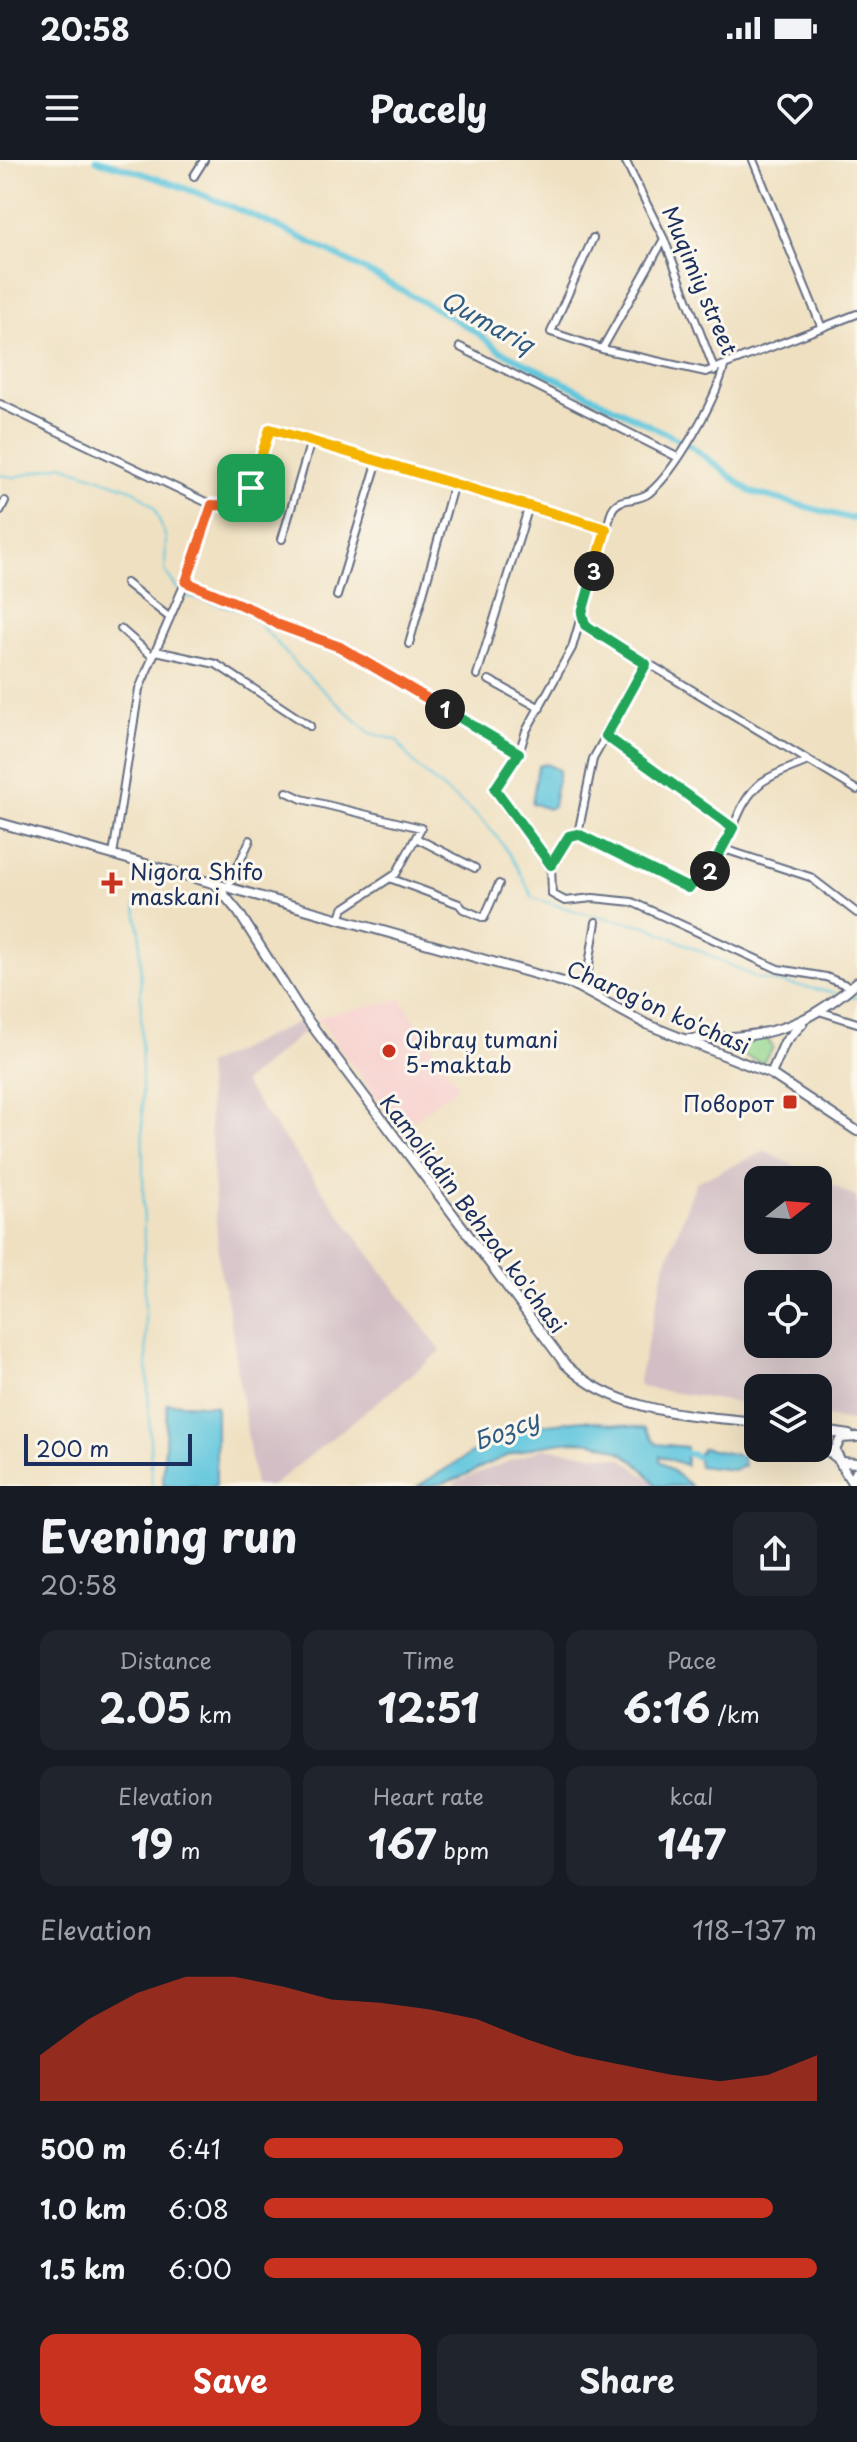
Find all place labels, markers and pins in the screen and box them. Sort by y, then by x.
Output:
pin [217,454,285,522]
pin: 3 [574,551,614,591]
pin: 1 [425,689,465,729]
pin: 2 [690,851,730,891]
place label: Nigora Shifo maskani [130,854,263,912]
marker: Nigora Shifo maskani [101,872,123,894]
place label: Qibray tumani 5-maktab [405,1022,558,1080]
marker: Qibray tumani 5-maktab [380,1042,398,1060]
place label: Поворот [683,1086,774,1119]
marker: Поворот [781,1093,799,1111]

